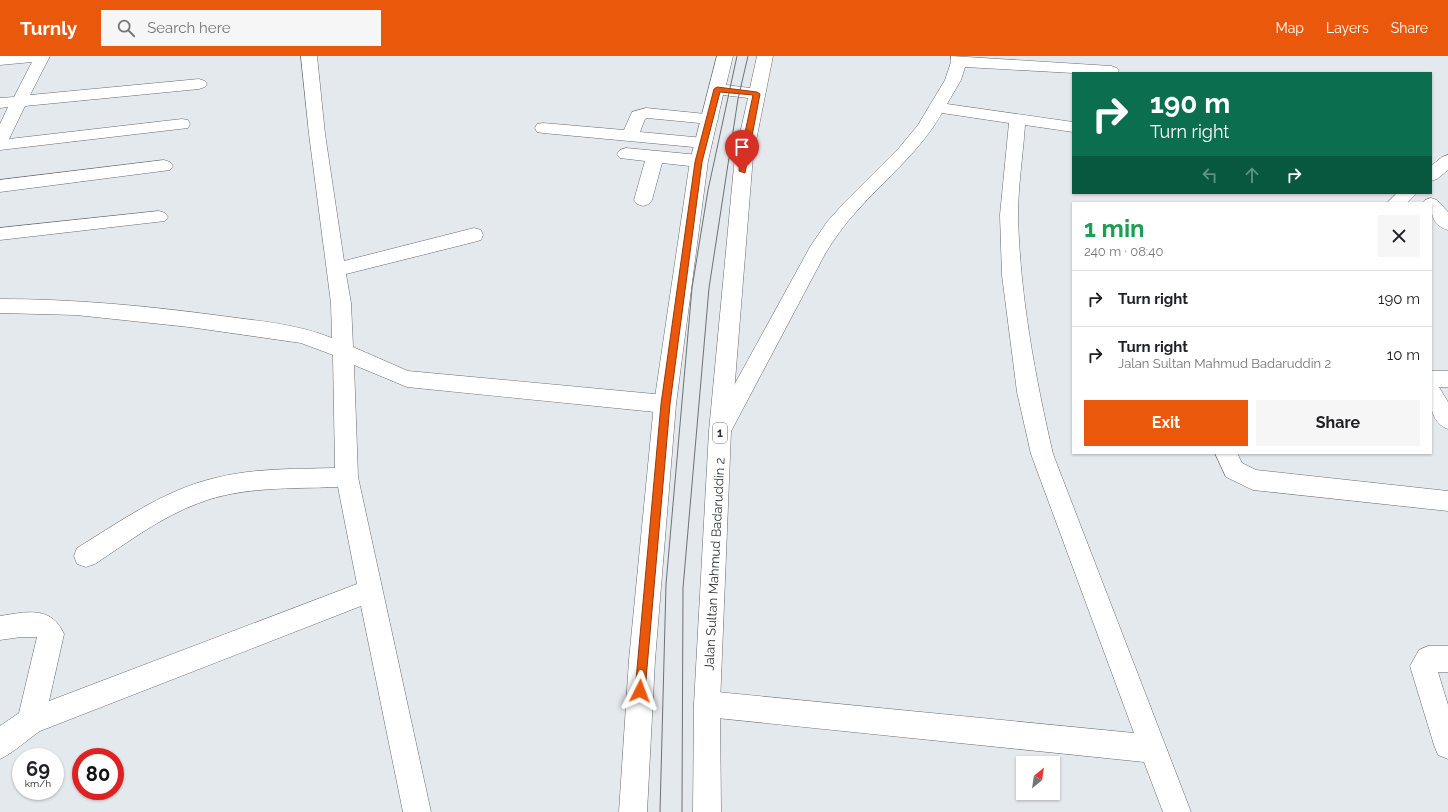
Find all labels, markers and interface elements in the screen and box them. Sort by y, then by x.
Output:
search box [101,10,381,46]
text: Turnly [20,17,77,39]
icon: search [115,17,137,39]
text: Search here [147,19,231,37]
text: Map [1276,20,1304,36]
text: Layers [1326,20,1369,36]
text: Share [1391,20,1428,36]
text: 190 m [1150,87,1230,120]
icon: right [1084,88,1136,140]
text: Turn right [1150,121,1229,142]
pin [725,130,759,171]
icon: arrive [731,136,753,158]
icon: left [1199,164,1221,186]
icon: ahead [1241,164,1263,186]
icon: right [1283,164,1305,186]
text: 1 min [1084,214,1145,243]
button: close [1378,215,1420,257]
text: 240 m · 08:40 [1084,244,1163,259]
icon: right [1084,288,1106,310]
text: Turn right [1118,290,1188,308]
text: 190 m [1378,290,1420,308]
text: Turn right [1118,338,1188,356]
icon: right [1084,344,1106,366]
text: 10 m [1387,346,1420,364]
text: Jalan Sultan Mahmud Badaruddin 2 [1118,356,1331,371]
button: Exit [1084,400,1248,446]
button: Share [1256,400,1420,446]
road number: 1 [713,423,727,443]
street label: Jalan Sultan Mahmud Badaruddin 2 [701,457,728,671]
position arrow [619,670,661,712]
speed limit sign: 80 [72,748,124,800]
north arrow [1016,756,1060,800]
map controls [1016,756,1060,800]
text: 69 [26,757,50,781]
text: km/h [25,778,51,789]

